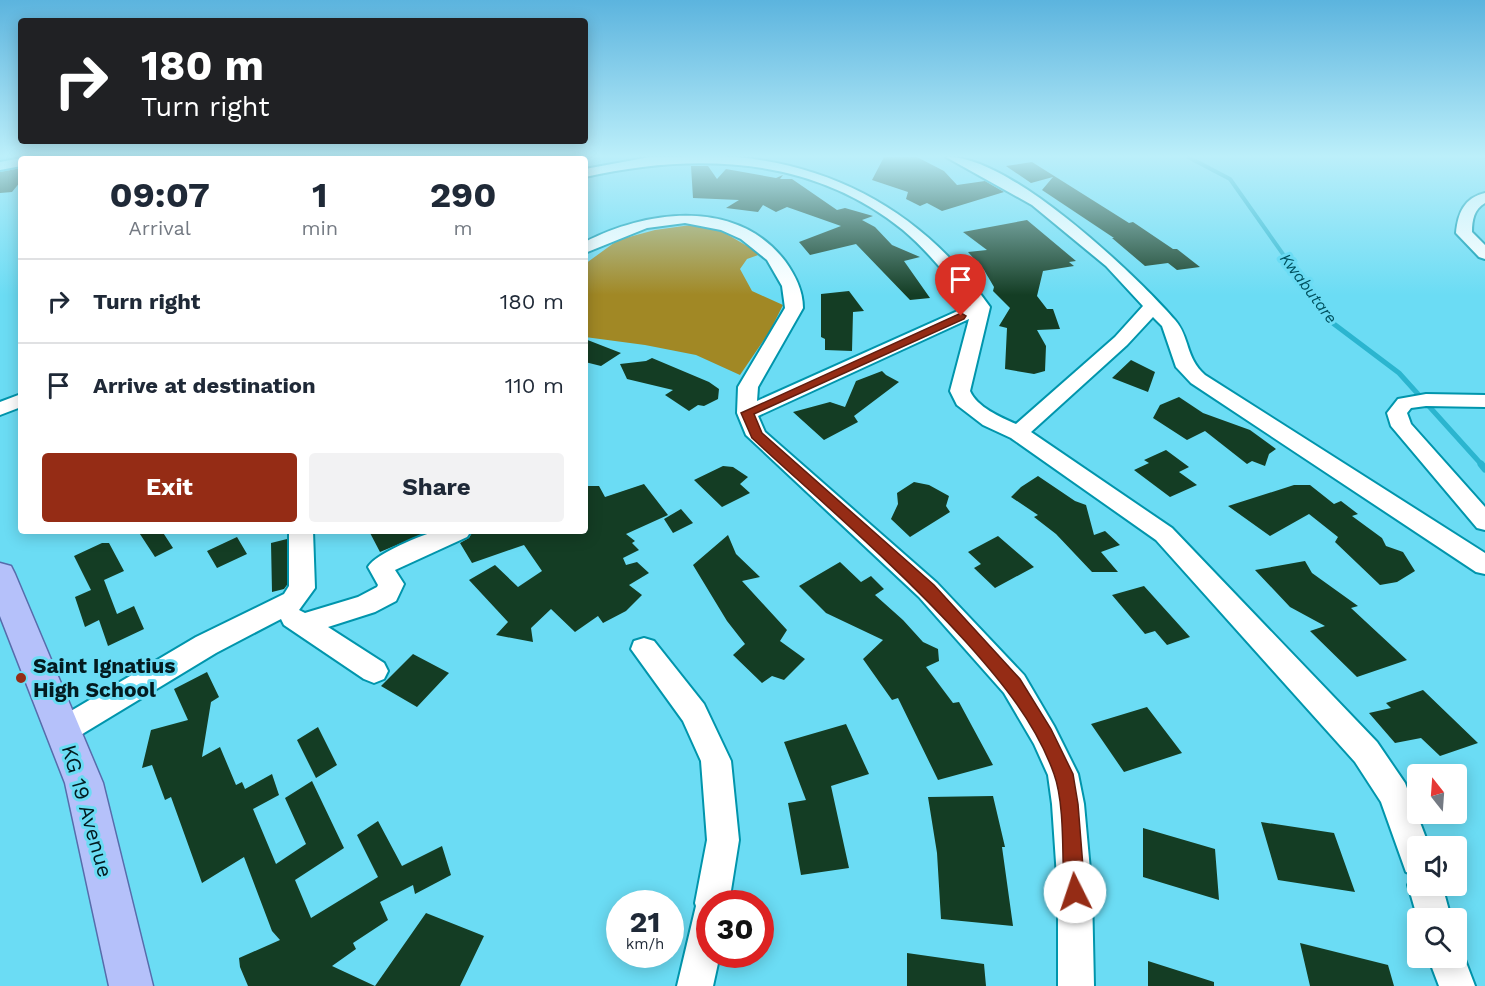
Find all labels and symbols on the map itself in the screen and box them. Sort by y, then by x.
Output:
water label: Kwabutare [1276,249,1341,327]
pin [935,254,986,316]
place label: Saint Ignatius High School [33,653,175,702]
marker: Saint Ignatius High School [14,671,28,685]
street label: KG 19 Avenue [57,742,118,880]
north arrow [1407,764,1467,824]
position arrow [1043,860,1107,924]
speed limit sign: 30 [696,890,774,968]

